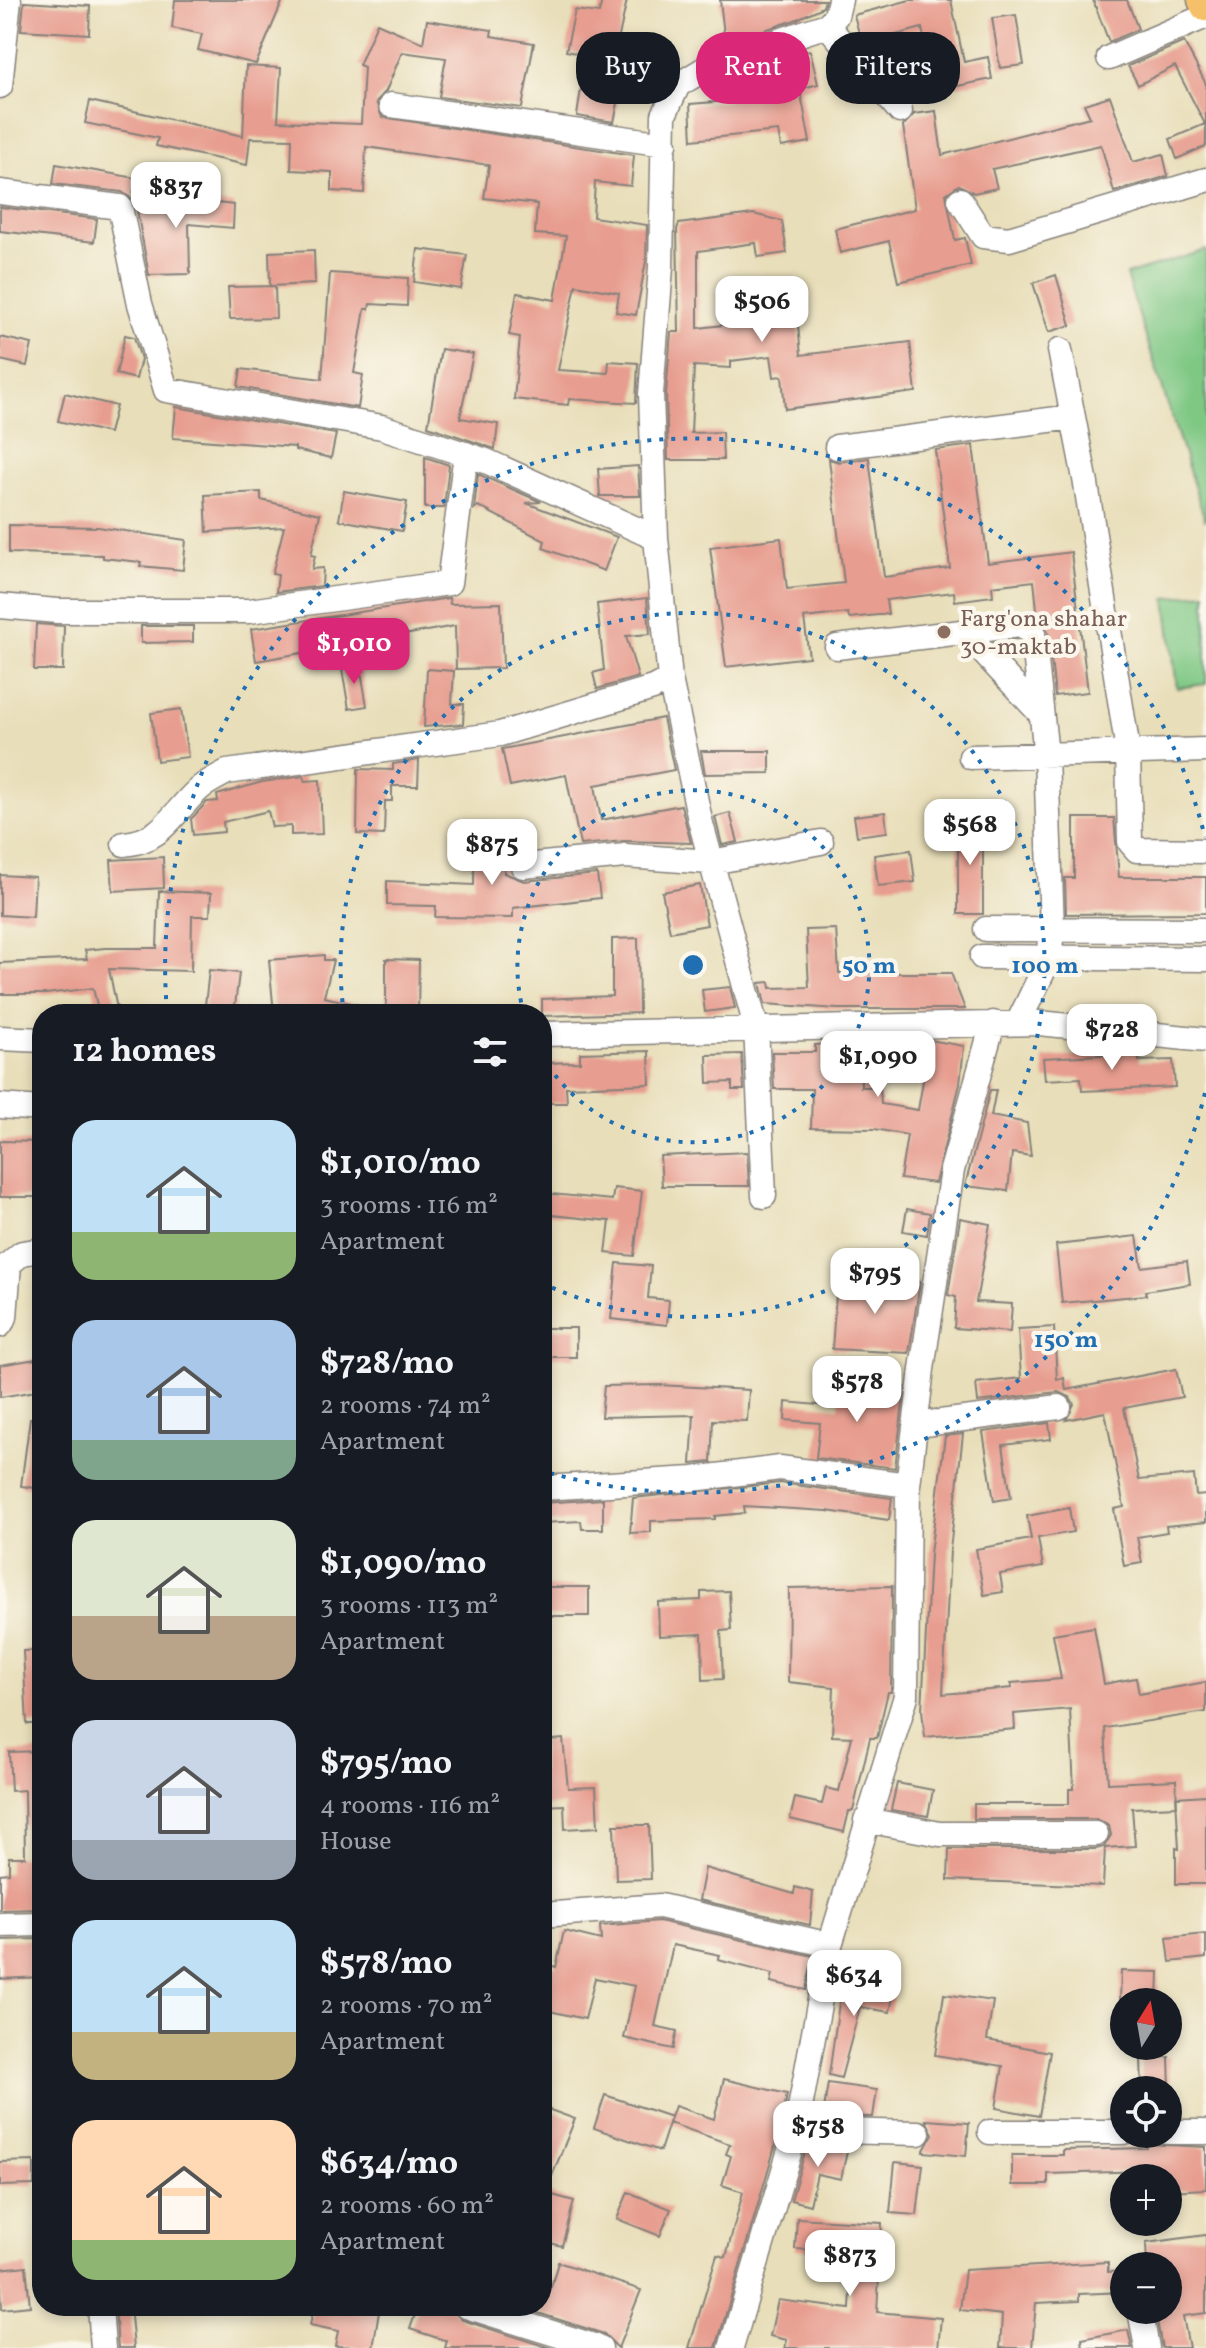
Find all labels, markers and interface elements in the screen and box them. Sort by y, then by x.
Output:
chip: Buy [576,32,680,104]
chip: Rent [696,32,810,104]
chip: Filters [826,32,960,104]
pin: $837 [129,162,223,230]
text: $837 [149,170,203,206]
pin: $506 [715,276,809,344]
text: $506 [733,284,791,320]
place label: Farg'ona shahar 30-maktab [960,603,1127,665]
pin: $1,010 [289,618,419,686]
marker: Farg'ona shahar 30-maktab [935,623,953,641]
text: $1,010 [317,626,391,662]
pin: $568 [923,799,1017,867]
text: $568 [942,807,998,843]
pin: $875 [445,819,539,887]
text: $875 [465,827,519,863]
text: 50 m [842,950,896,984]
text: 100 m [1011,950,1079,984]
centre of rings [679,951,707,979]
pin: $728 [1065,1004,1159,1072]
text: $728 [1085,1012,1139,1048]
text: 12 homes [72,1029,216,1076]
icon: filters [468,1030,512,1074]
pin: $1,090 [813,1031,943,1099]
text: $1,090 [838,1039,918,1075]
text: $1,010/mo [320,1141,481,1188]
icon: home [136,1152,232,1248]
text: 3 rooms · 116 m² [320,1188,498,1224]
text: Apartment [320,1224,445,1260]
pin: $795 [828,1248,922,1316]
text: $795 [848,1256,902,1292]
text: 150 m [1034,1324,1098,1358]
text: $728/mo [320,1341,454,1388]
icon: home [136,1352,232,1448]
pin: $578 [810,1356,904,1424]
text: $578 [830,1364,884,1400]
text: 2 rooms · 74 m² [320,1388,491,1424]
text: Apartment [320,1424,445,1460]
text: $1,090/mo [320,1541,486,1588]
icon: home [136,1552,232,1648]
text: 3 rooms · 113 m² [320,1588,498,1624]
text: Apartment [320,1624,445,1660]
text: $795/mo [320,1741,452,1788]
icon: home [136,1752,232,1848]
text: 4 rooms · 116 m² [320,1788,500,1824]
text: House [320,1824,392,1860]
text: $578/mo [320,1941,452,1988]
pin: $634 [807,1950,901,2018]
icon: home [136,1952,232,2048]
text: $634 [825,1958,883,1994]
text: 2 rooms · 70 m² [320,1988,492,2024]
north arrow [1110,1988,1182,2060]
map controls [1110,1988,1182,2324]
text: Apartment [320,2024,445,2060]
button: locate [1110,2076,1182,2148]
pin: $758 [771,2101,865,2169]
text: $758 [791,2109,845,2145]
text: $634/mo [320,2141,458,2188]
icon: home [136,2152,232,2248]
button: + [1110,2164,1182,2236]
text: 2 rooms · 60 m² [320,2188,494,2224]
text: Apartment [320,2224,445,2260]
pin: $873 [803,2230,897,2298]
text: $873 [823,2238,877,2274]
button: − [1110,2252,1182,2324]

